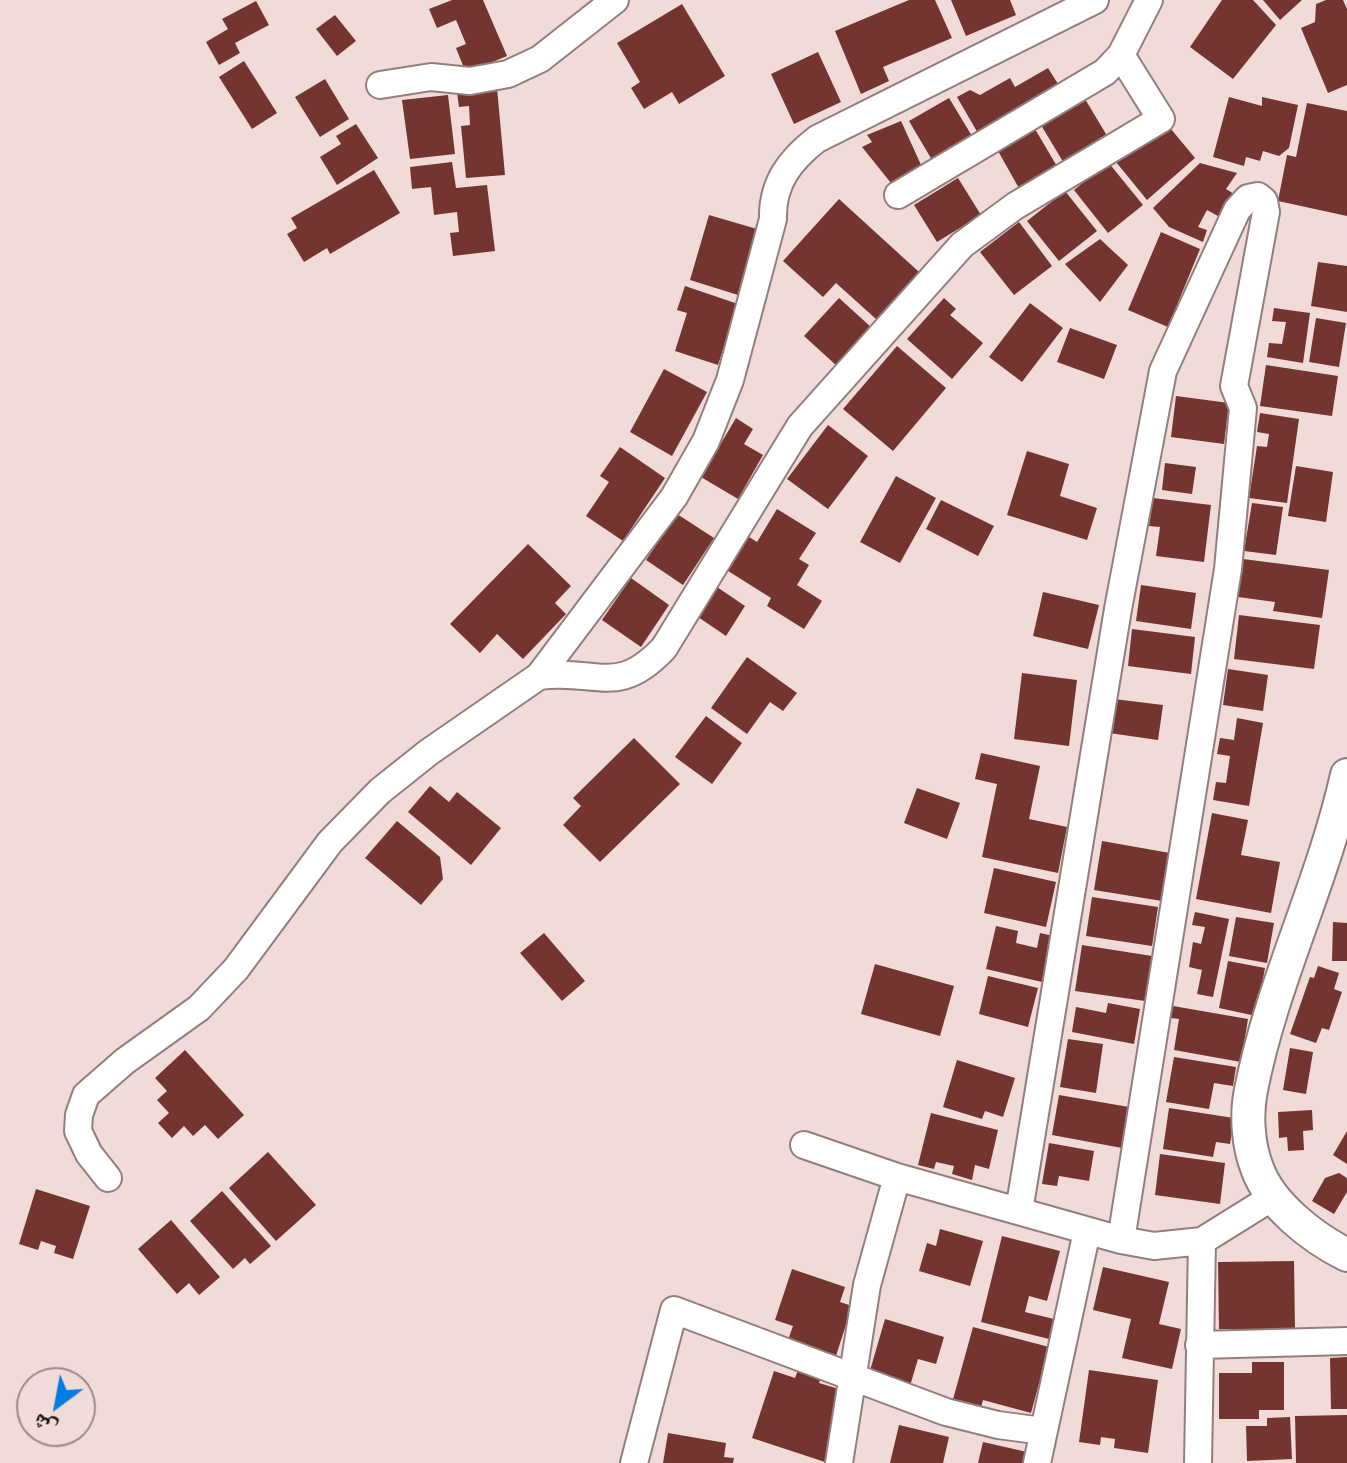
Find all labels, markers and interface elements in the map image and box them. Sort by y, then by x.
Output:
north arrow [16,1367,96,1447]
text: ش [28,1408,61,1443]

